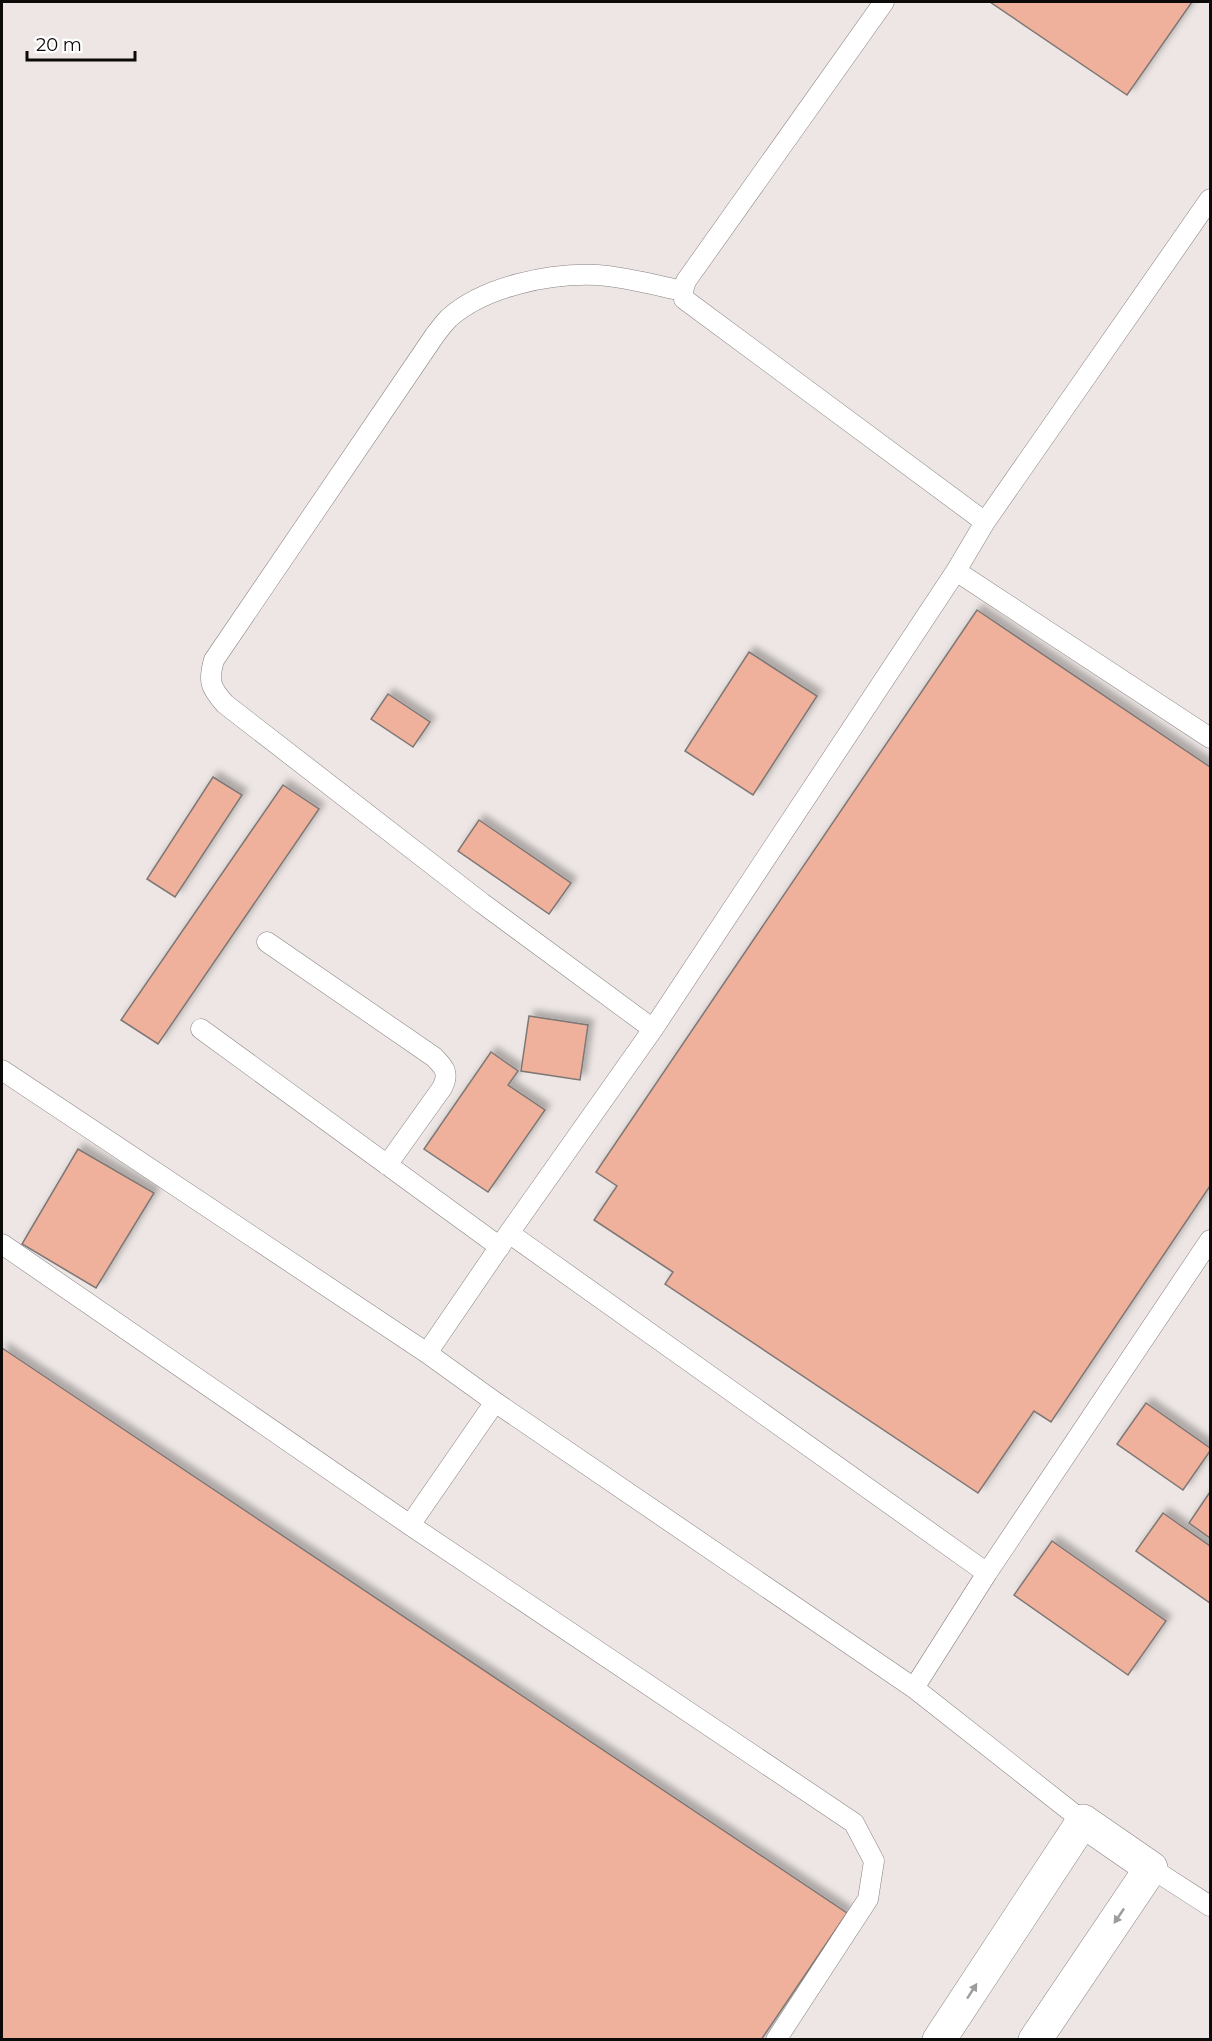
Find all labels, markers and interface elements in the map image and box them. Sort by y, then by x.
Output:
scale bar [27,24,135,62]
text: 20 m [36,34,82,56]
one-way arrow [1113,1908,1124,1925]
one-way arrow [966,1982,977,1999]

